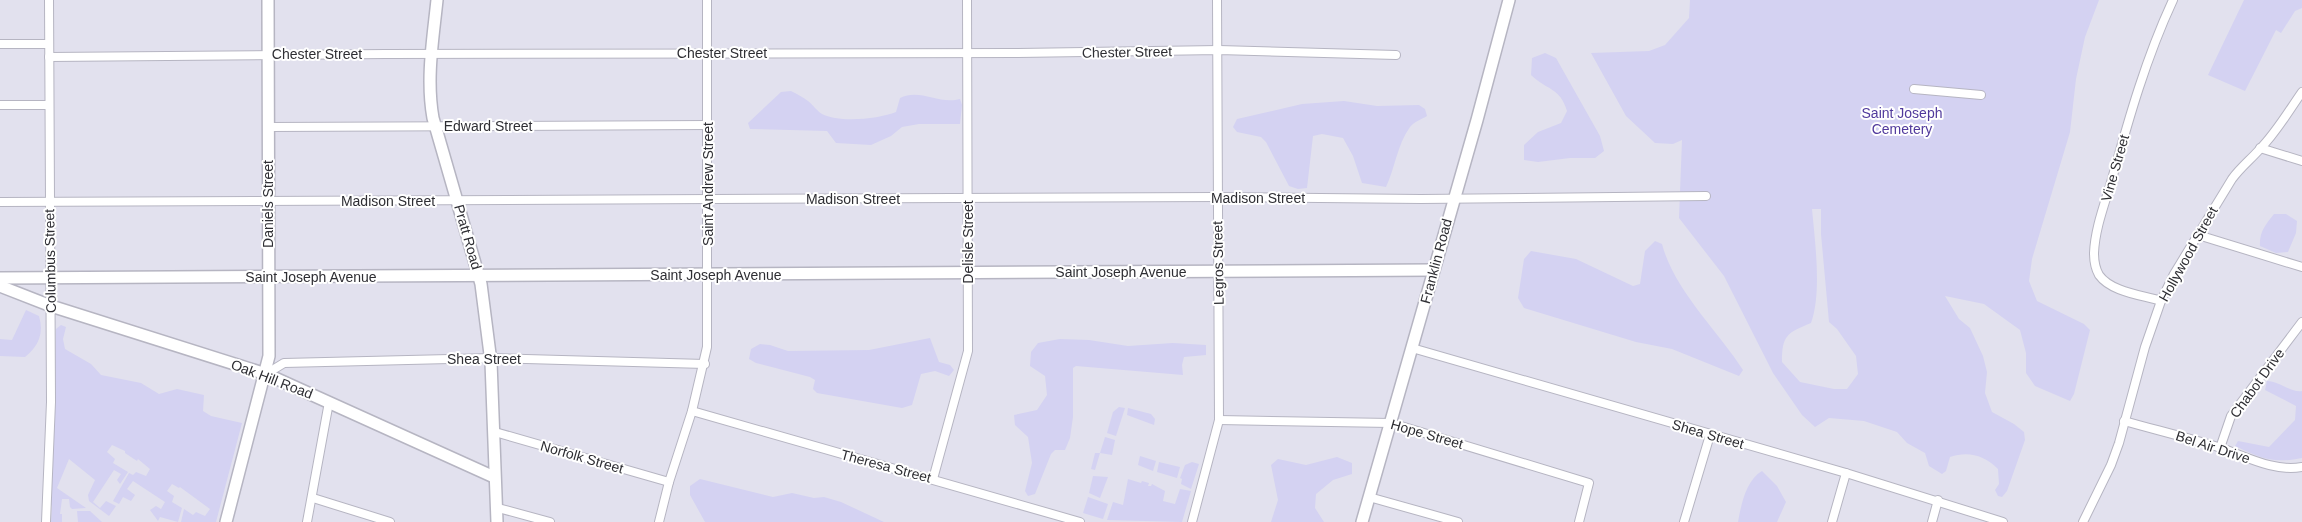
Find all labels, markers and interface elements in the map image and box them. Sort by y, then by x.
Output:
street label: Chester Street [1082,43,1172,61]
street label: Chester Street [677,45,767,61]
street label: Chester Street [272,46,362,62]
park label: Saint Joseph Cemetery [1862,105,1942,137]
street label: Edward Street [444,118,532,134]
street label: Saint Andrew Street [700,122,716,246]
street label: Vine Street [2098,133,2132,203]
street label: Daniels Street [260,160,276,248]
street label: Madison Street [1211,190,1305,206]
street label: Madison Street [806,191,900,207]
street label: Madison Street [341,193,435,209]
street label: Delisle Street [960,200,976,284]
street label: Pratt Road [451,203,485,271]
street label: Hollywood Street [2155,204,2221,304]
street label: Columbus Street [41,209,59,313]
street label: Franklin Road [1417,217,1455,305]
street label: Legros Street [1209,221,1227,305]
street label: Saint Joseph Avenue [1055,264,1187,280]
street label: Saint Joseph Avenue [650,267,782,283]
street label: Saint Joseph Avenue [245,269,377,285]
street label: Chabot Drive [2227,345,2288,421]
street label: Shea Street [447,351,521,367]
street label: Oak Hill Road [229,356,315,402]
street label: Hope Street [1389,416,1465,452]
street label: Shea Street [1670,416,1746,452]
street label: Bel Air Drive [2174,427,2252,467]
street label: Norfolk Street [539,438,625,477]
street label: Theresa Street [839,446,933,486]

